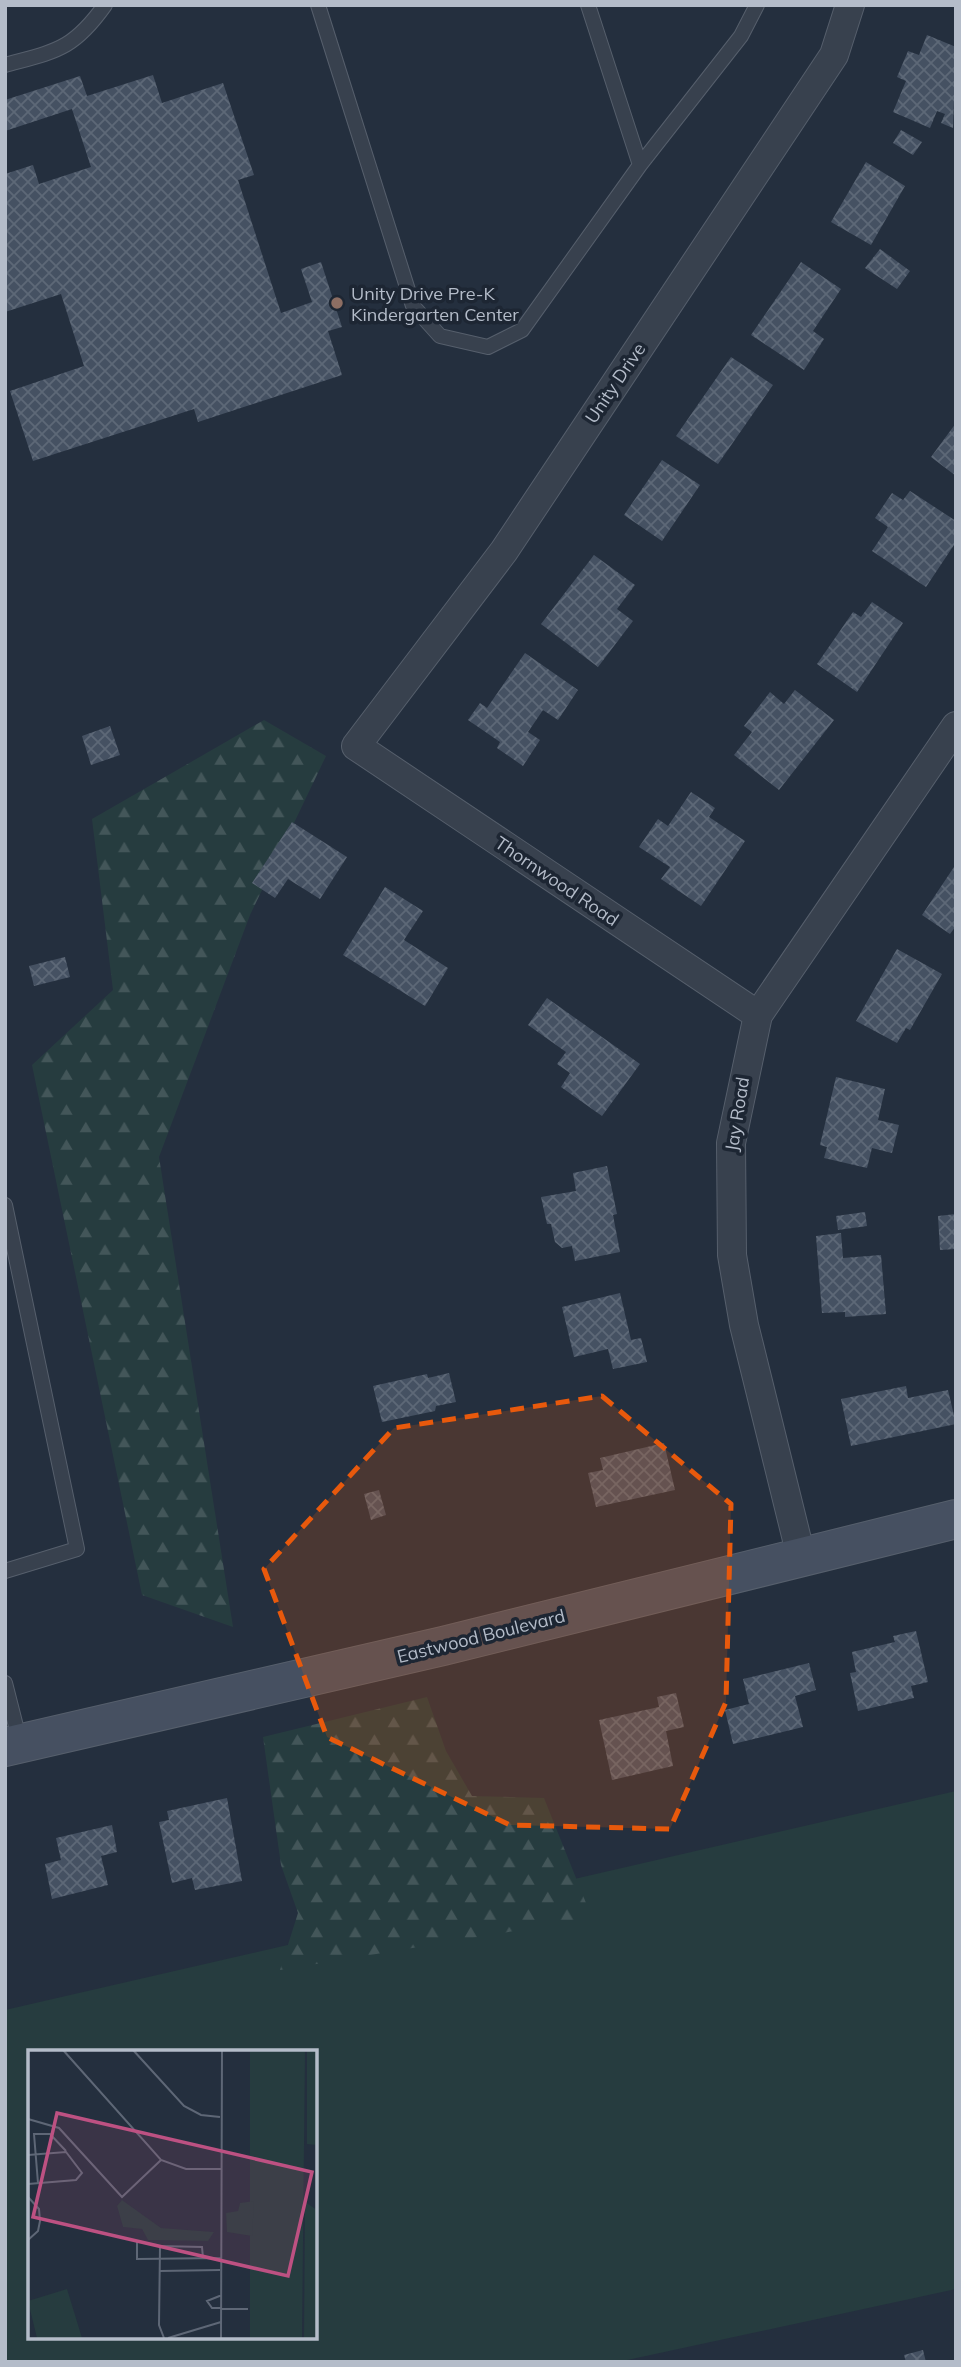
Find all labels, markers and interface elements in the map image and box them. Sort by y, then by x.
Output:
place label: Unity Drive Pre-K Kindergarten Center [351,282,519,326]
marker: Unity Drive Pre-K Kindergarten Center [329,295,345,311]
street label: Unity Drive [580,338,650,428]
street label: Thornwood Road [491,831,623,931]
street label: Jay Road [720,1075,754,1153]
street label: Eastwood Boulevard [395,1604,567,1668]
inset map [28,2050,317,2339]

